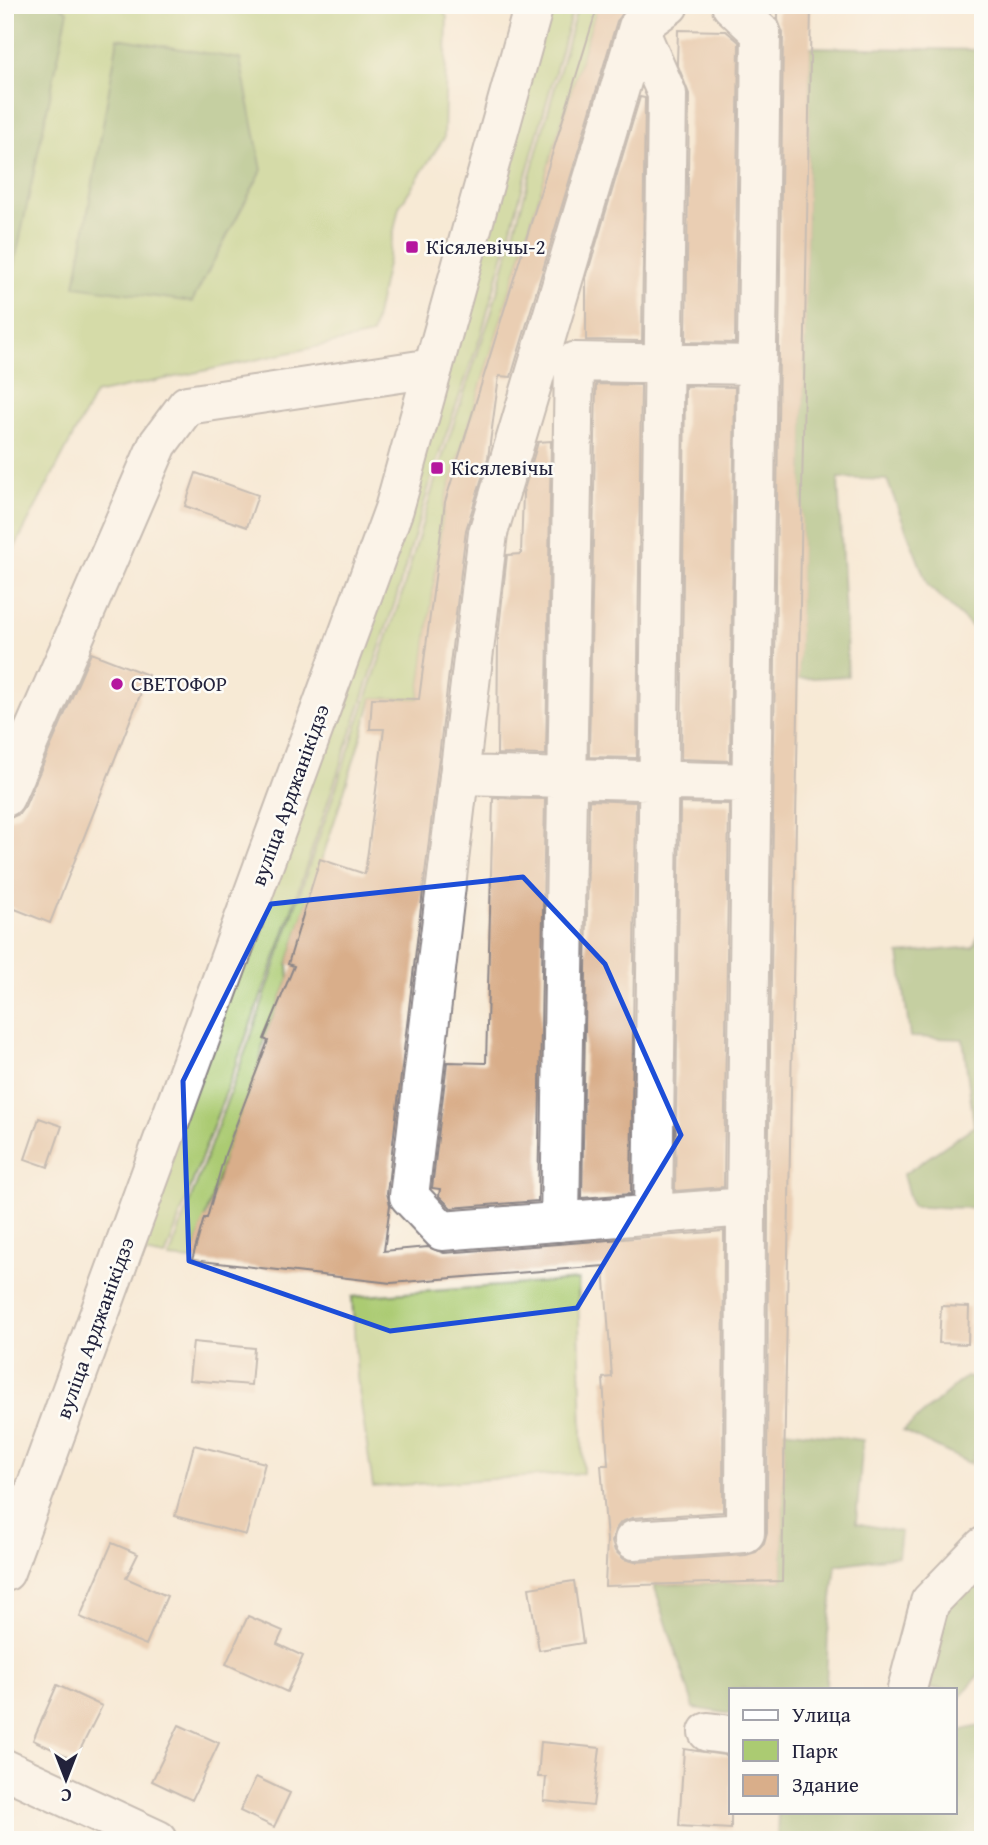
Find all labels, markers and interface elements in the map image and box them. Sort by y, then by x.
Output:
place label: Кісялевічы-2 [426,231,546,262]
marker: Кісялевічы-2 [404,239,420,255]
place label: Кісялевічы [451,452,554,483]
marker: Кісялевічы [429,460,445,476]
place label: СВЕТОФОР [131,668,227,699]
marker: СВЕТОФОР [109,676,125,692]
street label: вуліца Арджанікідзэ [242,700,337,890]
street label: вуліца Арджанікідзэ [47,1233,142,1423]
legend [729,1688,956,1814]
text: Улица [792,1699,851,1730]
text: Парк [792,1735,838,1766]
north arrow [32,1744,102,1814]
text: Здание [792,1769,859,1800]
text: С [60,1782,71,1810]

